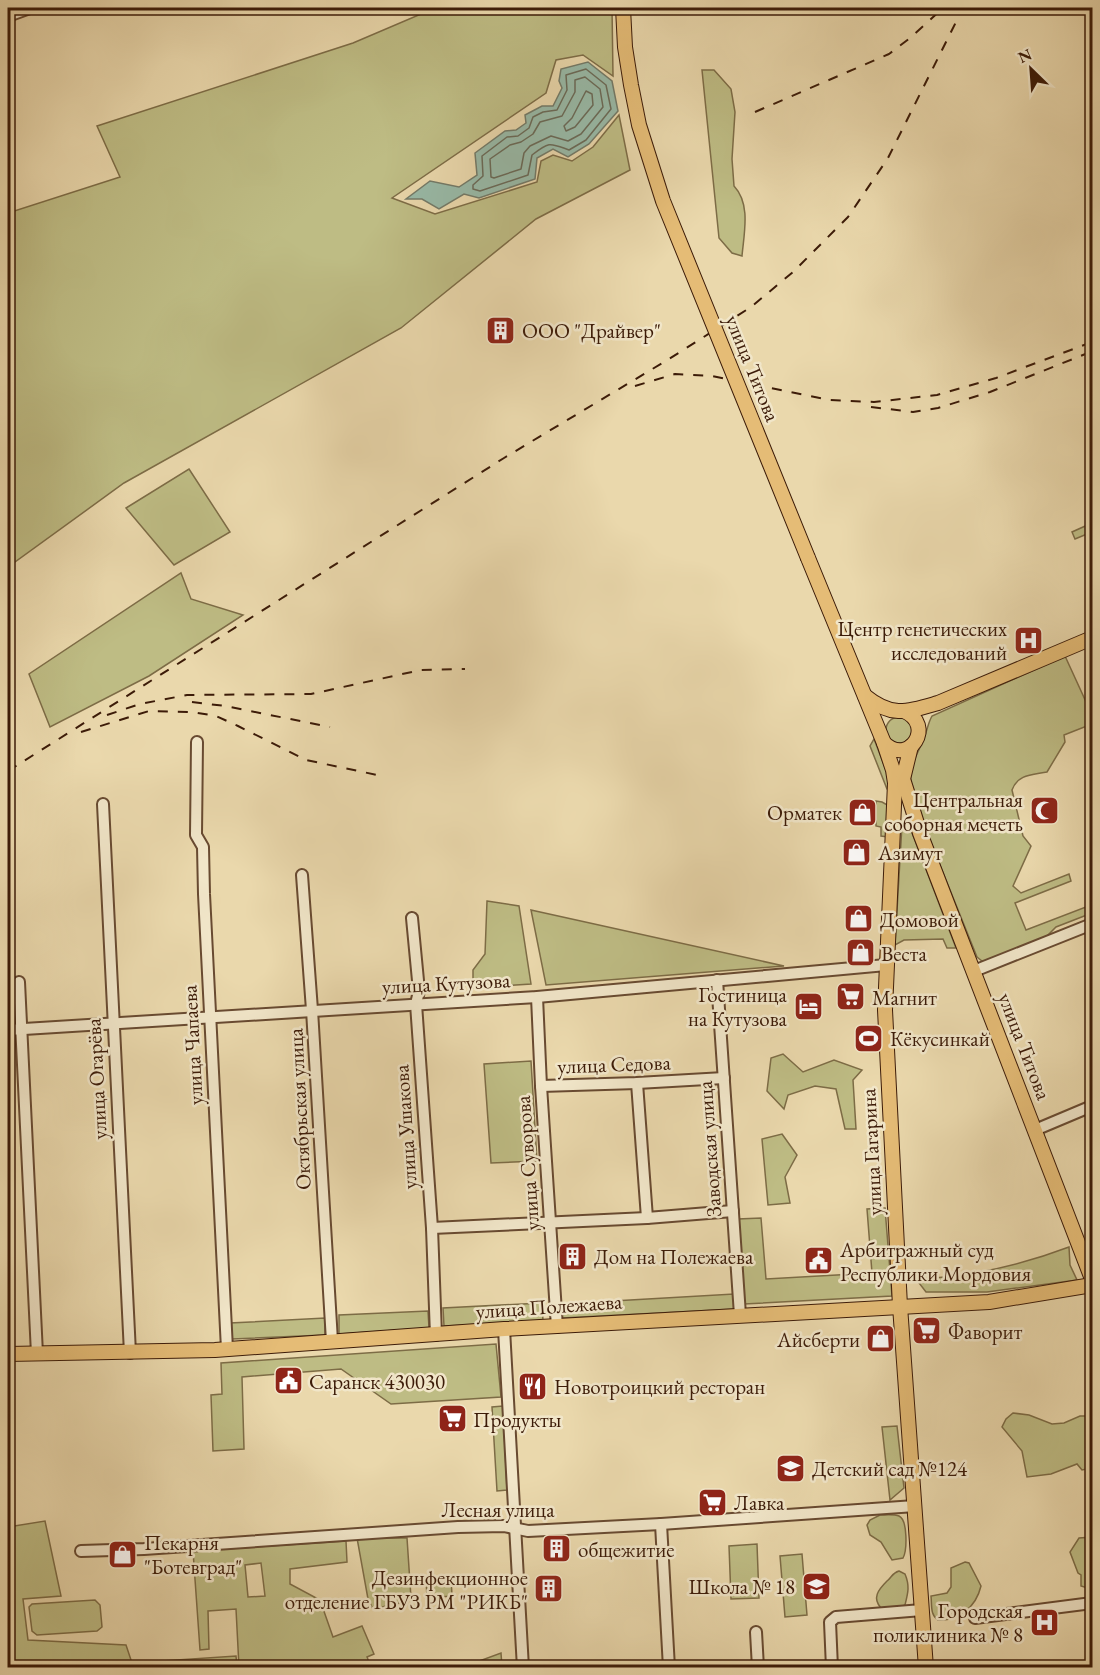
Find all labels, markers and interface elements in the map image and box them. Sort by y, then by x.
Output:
north arrow [1001,39,1061,99]
text: N [1015,44,1035,68]
street label: улица Титова [719,311,787,426]
building icon: ООО "Драйвер" [485,314,517,346]
place label: ООО "Драйвер" [522,317,661,344]
place label: Центр генетических исследований [838,615,1007,666]
hospital icon: Центр генетических исследований [1012,624,1044,656]
place label: Центральная соборная мечеть [884,786,1023,837]
mosque icon: Центральная соборная мечеть [1028,795,1060,827]
shop icon: Орматек [847,796,879,828]
place label: Орматек [767,799,842,826]
shop icon: Азимут [841,836,873,868]
place label: Азимут [877,839,943,866]
shop icon: Домовой [843,903,875,935]
place label: Домовой [880,906,959,933]
shop icon: Веста [844,937,876,969]
place label: Веста [881,940,927,967]
street label: улица Кутузова [381,966,512,1000]
place label: Гостиница на Кутузова [688,981,788,1032]
supermarket icon: Магнит [835,981,867,1013]
street label: улица Чапаева [175,984,209,1106]
place label: Магнит [872,984,937,1011]
street label: улица Титова [992,989,1058,1104]
hotel icon: Гостиница на Кутузова [792,990,824,1022]
street label: улица Огарёва [79,1017,113,1140]
sports icon: Кёкусинкай [853,1022,885,1054]
place label: Кёкусинкай [890,1025,990,1052]
street label: Октябрьская улица [281,1027,317,1191]
street label: улица Седова [557,1049,672,1079]
street label: улица Ушакова [387,1063,423,1190]
street label: Заводская улица [691,1079,727,1218]
street label: улица Гагарина [854,1087,888,1216]
street label: улица Суворова [509,1094,545,1231]
place label: Арбитражный суд Республики Мордовия [839,1236,1031,1287]
building icon: Дом на Полежаева [557,1240,589,1272]
place label: Дом на Полежаева [594,1243,754,1270]
public building icon: Арбитражный суд Республики Мордовия [803,1245,835,1277]
street label: улица Полежаева [475,1287,624,1325]
supermarket icon: Фаворит [911,1315,943,1347]
place label: Фаворит [948,1318,1023,1345]
shop icon: Айсберти [865,1323,897,1355]
place label: Айсберти [776,1326,860,1353]
public building icon: Саранск 430030 [272,1365,304,1397]
place label: Саранск 430030 [309,1368,445,1395]
restaurant icon: Новотроицкий ресторан [517,1370,549,1402]
place label: Новотроицкий ресторан [554,1373,765,1400]
supermarket icon: Продукты [436,1403,468,1435]
place label: Продукты [473,1406,562,1433]
school or university icon: Детский сад №124 [775,1452,807,1484]
place label: Детский сад №124 [812,1455,968,1482]
supermarket icon: Лавка [697,1486,729,1518]
place label: Лавка [734,1489,785,1516]
street label: Лесная улица [441,1496,555,1523]
place label: Пекарня "Ботевград" [144,1529,242,1580]
building icon: общежитие [541,1533,573,1565]
place label: общежитие [578,1536,674,1563]
shop icon: Пекарня "Ботевград" [107,1538,139,1570]
place label: Дезинфекционное отделение ГБУЗ РМ "РИКБ" [285,1564,528,1615]
school or university icon: Школа № 18 [800,1570,832,1602]
building icon: Дезинфекционное отделение ГБУЗ РМ "РИКБ" [533,1573,565,1605]
place label: Школа № 18 [689,1573,795,1600]
place label: Городская поликлиника № 8 [873,1597,1023,1648]
hospital icon: Городская поликлиника № 8 [1028,1606,1060,1638]

